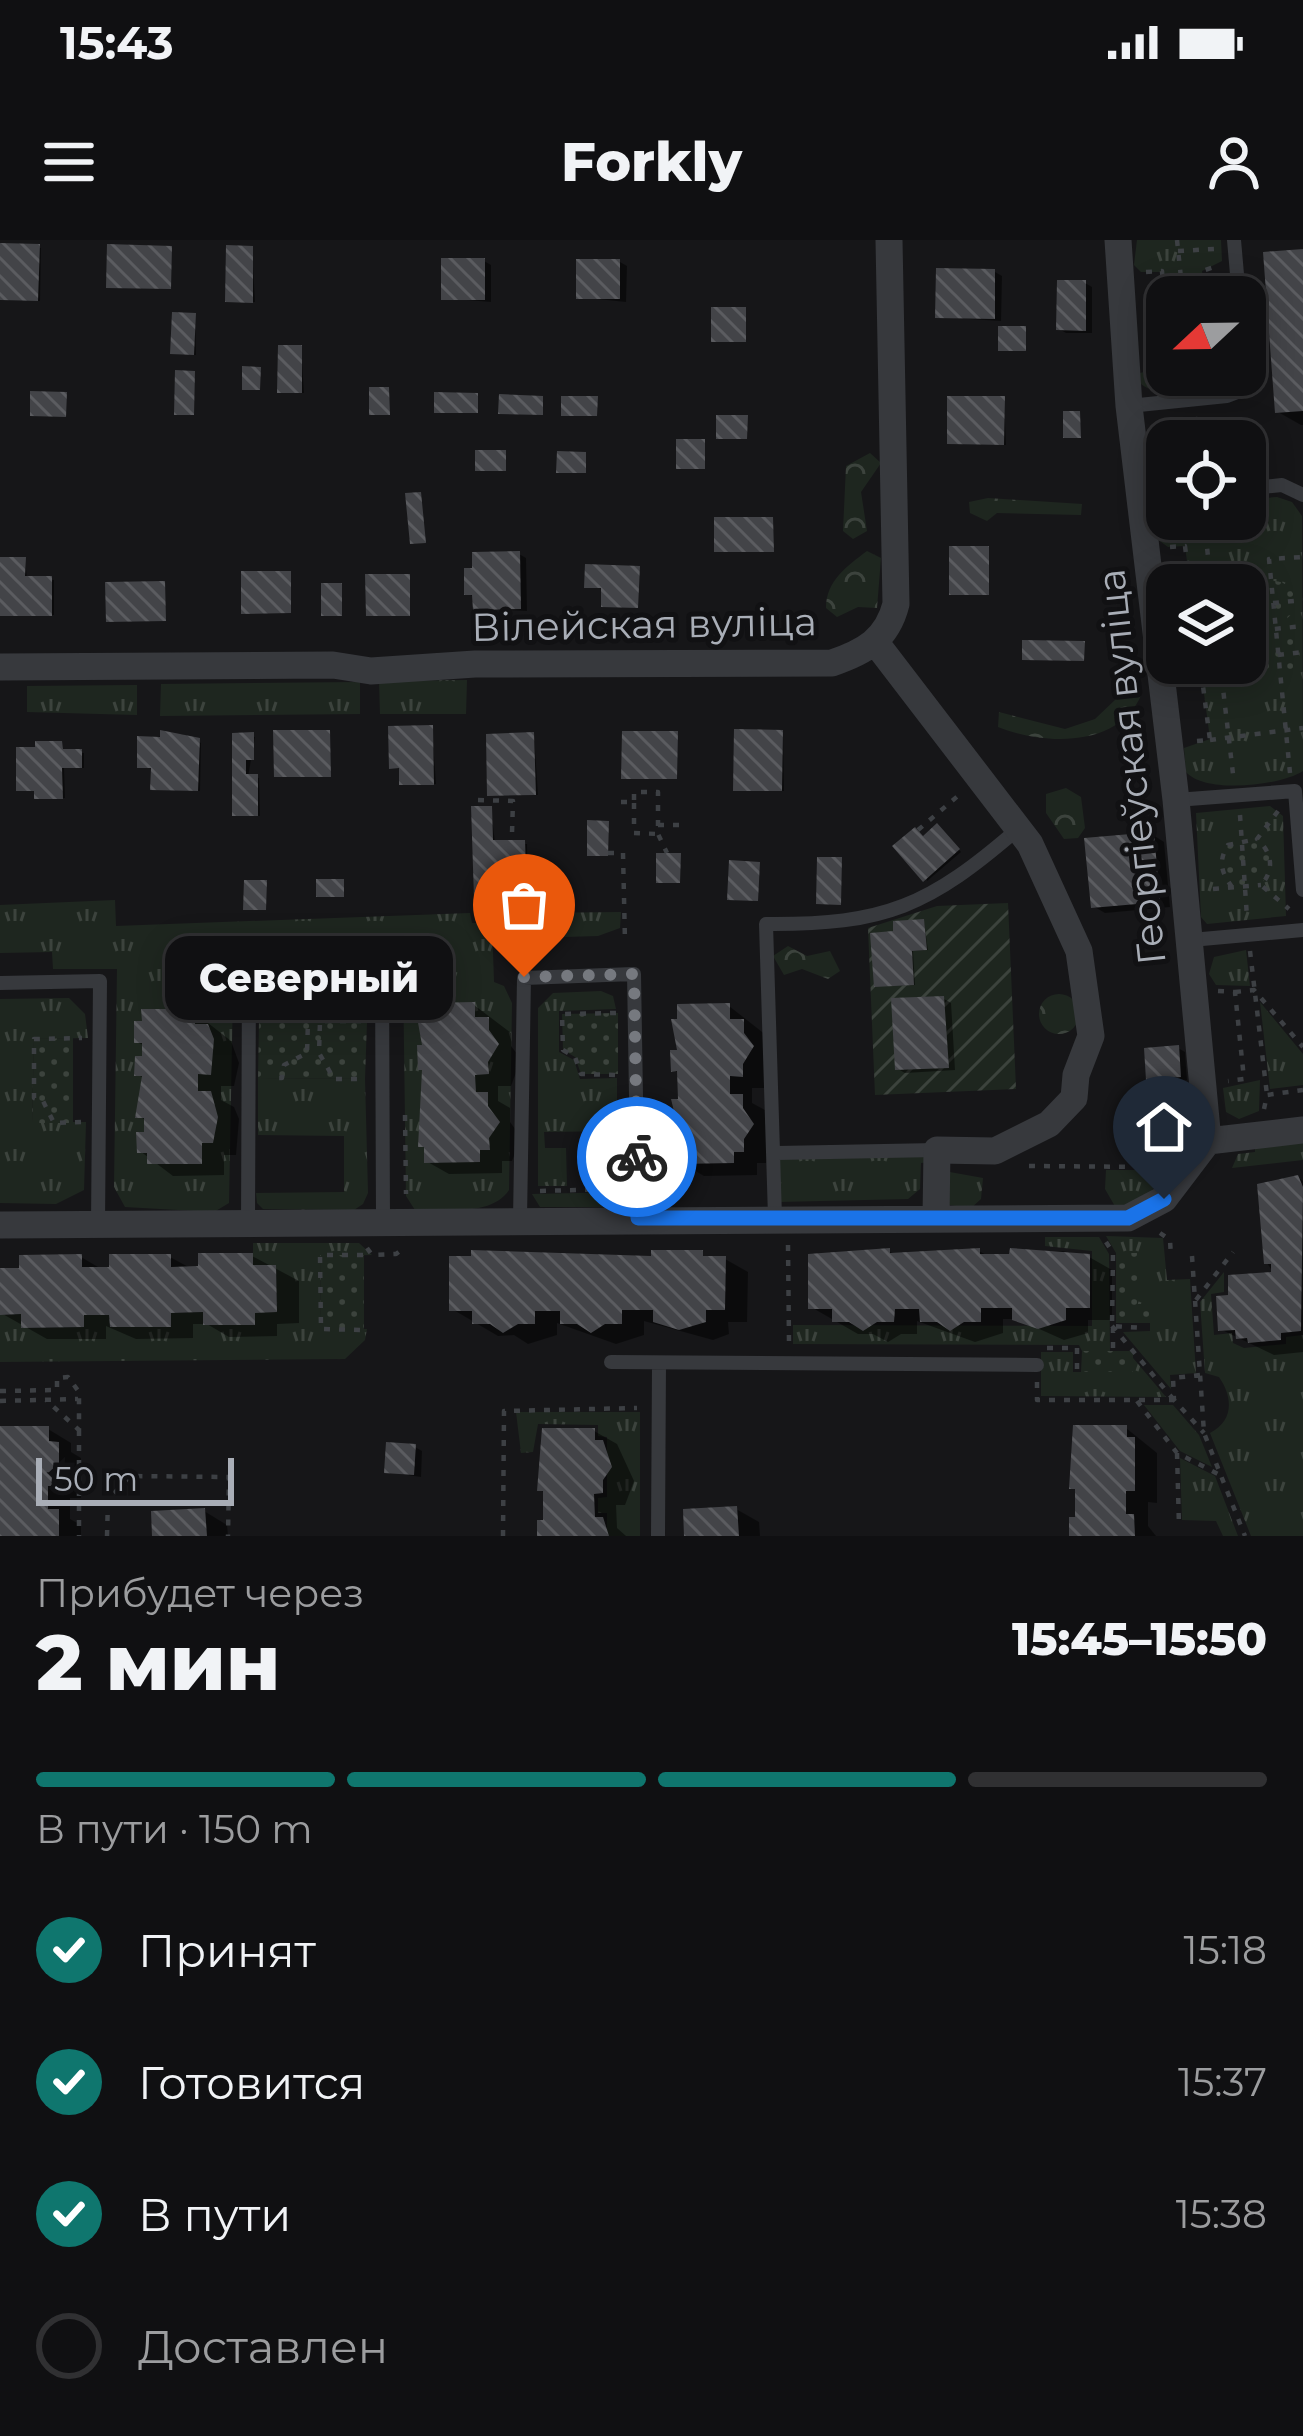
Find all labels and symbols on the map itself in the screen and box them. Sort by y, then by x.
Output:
north arrow [1146,276,1266,396]
street label: Георгіеўская вуліца [1086,567,1176,967]
street label: Вілейская вуліца [471,597,817,651]
pin [473,854,575,977]
callout: Северный [164,935,452,1019]
pin [1113,1076,1215,1199]
courier [577,1097,697,1217]
scale bar [36,1452,234,1505]

